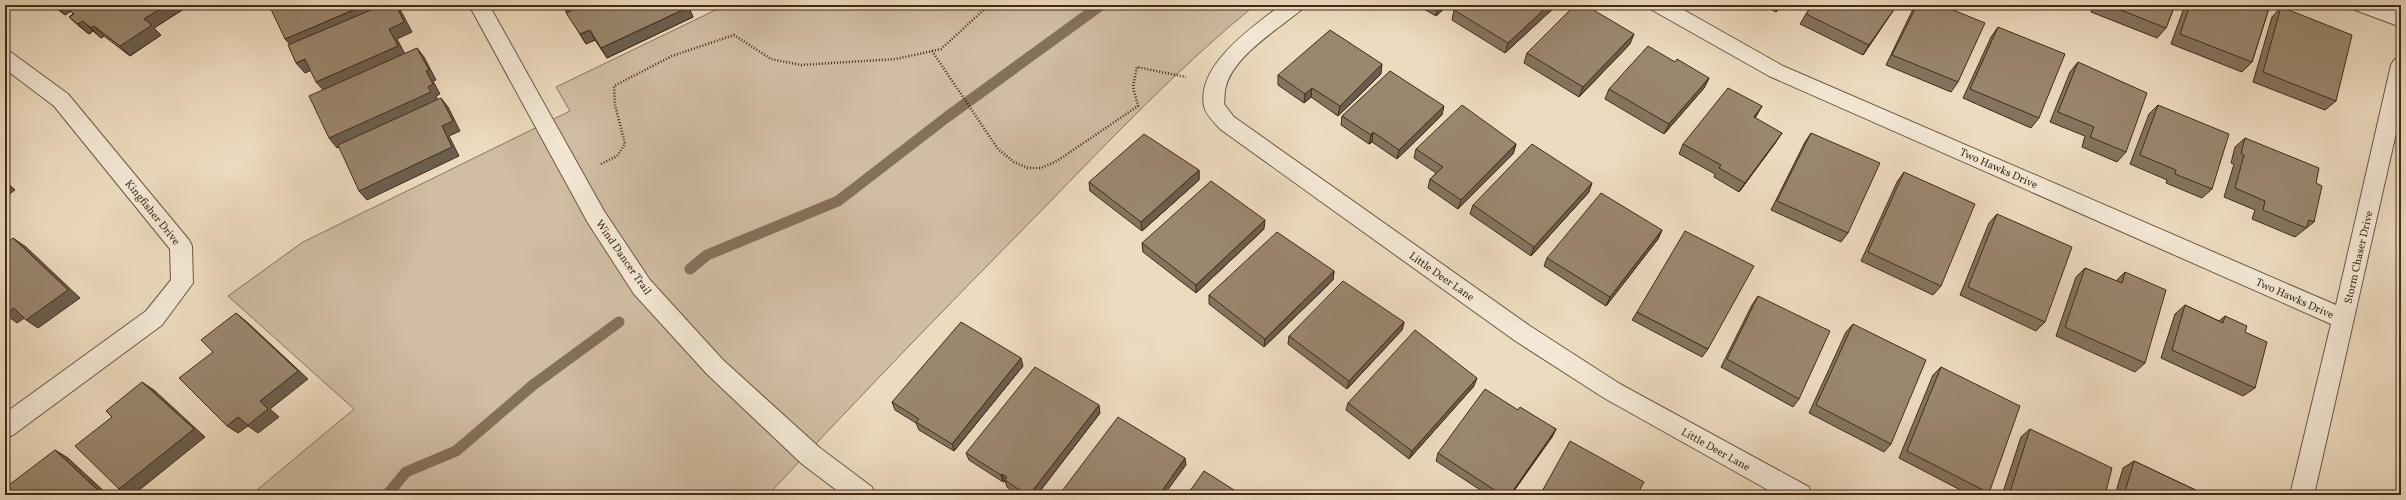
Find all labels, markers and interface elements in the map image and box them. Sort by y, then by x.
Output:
street label: Two Hawks Drive [1957,145,2040,193]
street label: Kingfisher Drive [121,177,183,249]
street label: Storm Chaser Drive [2341,209,2377,305]
street label: Wind Dancer Trail [591,217,654,298]
street label: Little Deer Lane [1406,249,1477,305]
street label: Two Hawks Drive [2253,275,2336,323]
street label: Little Deer Lane [1678,425,1752,475]

